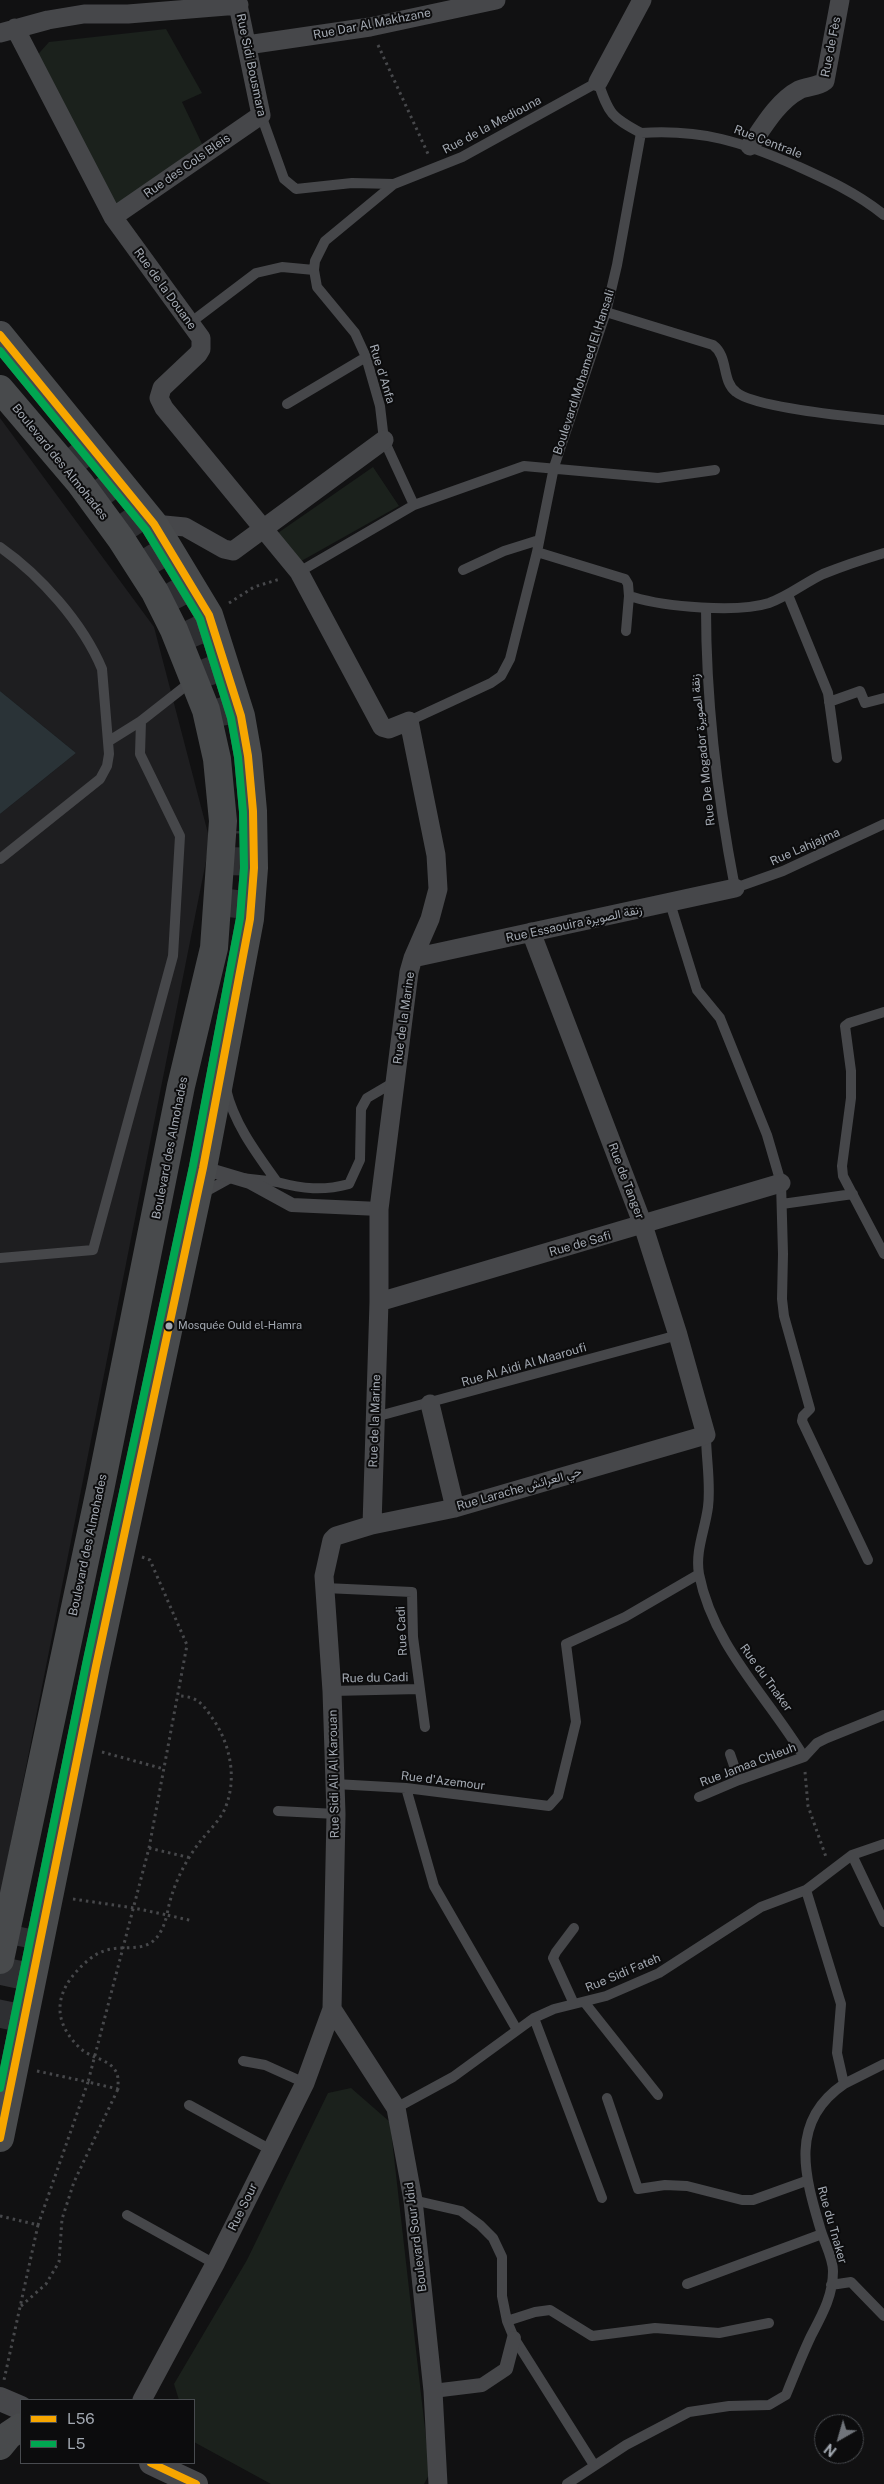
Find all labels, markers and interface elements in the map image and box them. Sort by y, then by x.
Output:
street label: Rue Dar Al Makhzane [312,6,432,42]
street label: Rue Sidi Bousmara [233,12,269,118]
street label: Rue de Fès [818,16,844,78]
street label: Rue de la Mediouna [440,93,544,157]
street label: Rue Centrale [732,122,804,162]
street label: Rue des Cols Bleis [141,131,233,201]
street label: Rue de la Douane [131,245,199,333]
street label: Boulevard Mohamed El Hansali [550,288,618,456]
street label: Rue d'Anfa [366,343,398,405]
street label: Boulevard des Almohades [9,401,111,523]
street label: Rue De Mogador زنقة الصويرة [688,673,718,827]
street label: Rue Lahjajma [768,825,842,869]
street label: Rue Essaouira زنقة الصويرة [505,903,643,945]
street label: Rue de la Marine [390,971,418,1065]
street label: Boulevard des Almohades [149,1076,191,1220]
street label: Rue de Tanger [605,1141,647,1221]
street label: Rue de Safi [547,1228,613,1260]
place label: Mosquée Ould el-Hamra [178,1319,302,1333]
marker: Mosquée Ould el-Hamra [164,1321,174,1331]
street label: Rue Al Aidi Al Maaroufi [460,1340,588,1390]
street label: Rue de la Marine [366,1374,384,1468]
street label: Rue Larache حي العرائش [455,1464,583,1514]
street label: Boulevard des Almohades [66,1473,110,1617]
street label: Rue Cadi [394,1606,410,1656]
street label: Rue du Tnaker [737,1641,795,1715]
street label: Rue du Cadi [341,1670,409,1686]
street label: Rue Sidi Ali Al Karouan [326,1710,342,1838]
street label: Rue Jamaa Chleuh [698,1740,798,1790]
street label: Rue d'Azemour [400,1769,486,1793]
street label: Rue Sidi Fateh [583,1951,663,1995]
street label: Rue Sour [225,2181,261,2233]
street label: Boulevard Sour Jdid [402,2181,430,2293]
street label: Rue du Tnaker [814,2185,850,2265]
legend [20,2399,195,2464]
text: L56 [67,2410,95,2427]
north arrow [814,2414,864,2464]
text: L5 [67,2435,85,2452]
text: N [821,2440,840,2460]

